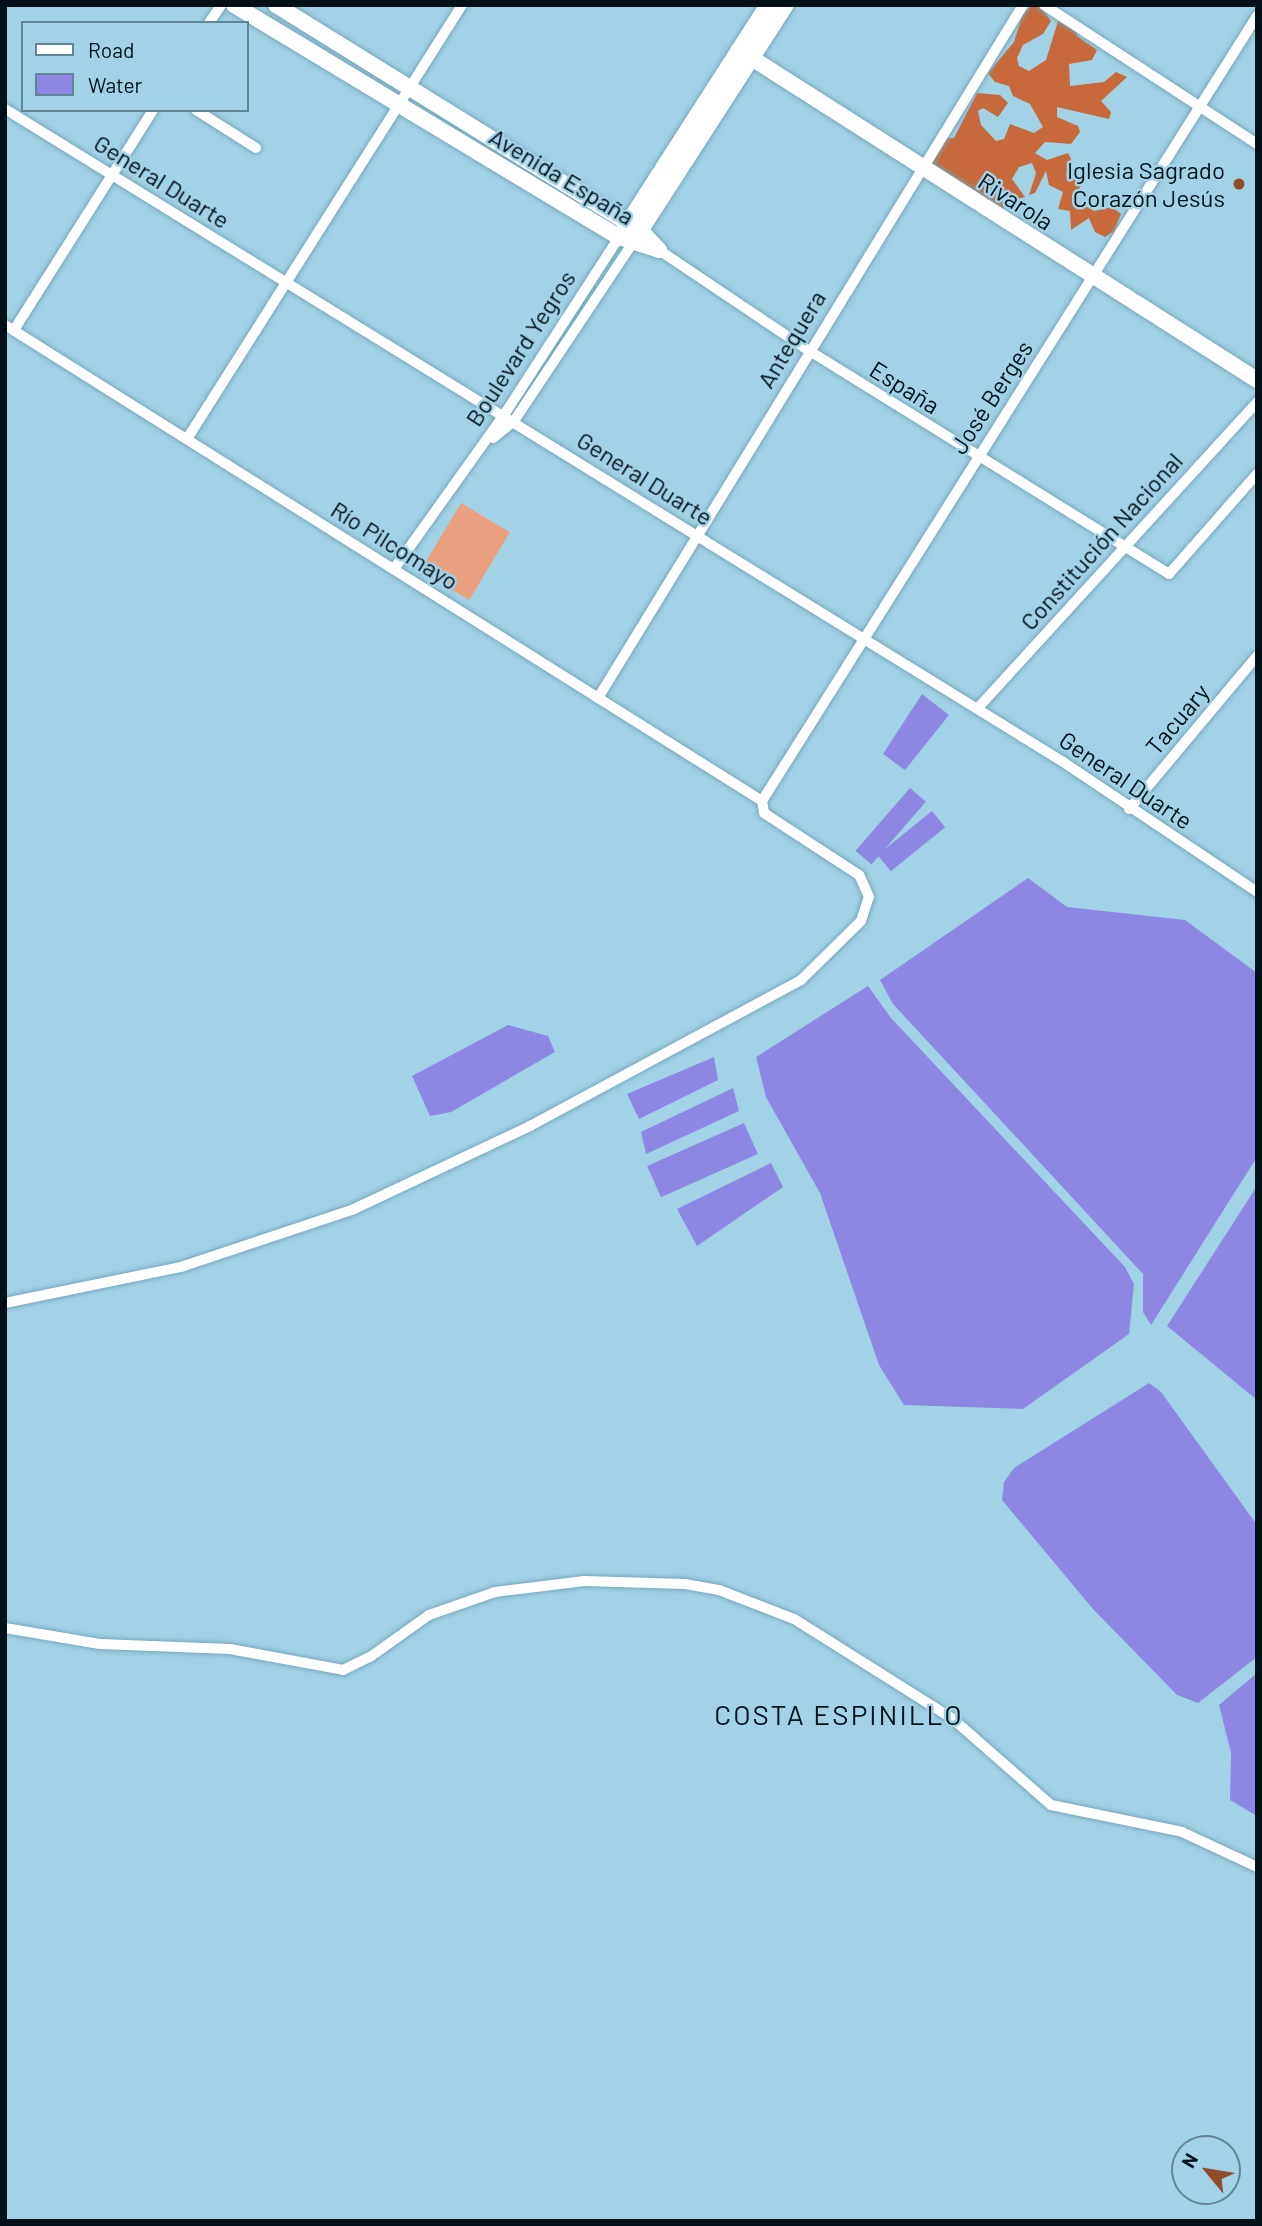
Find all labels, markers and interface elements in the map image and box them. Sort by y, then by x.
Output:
legend [21,21,248,112]
text: Road [88,37,134,62]
text: Water [88,72,142,97]
street label: Avenida España [484,122,640,230]
street label: General Duarte [89,128,235,234]
place label: Iglesia Sagrado Corazón Jesús [1067,156,1225,212]
street label: Rivarola [973,166,1059,236]
marker: Iglesia Sagrado Corazón Jesús [1231,176,1247,192]
street label: Boulevard Yegros [459,265,581,431]
street label: Antequera [751,285,831,393]
street label: José Berges [944,335,1038,459]
street label: España [865,354,945,420]
street label: General Duarte [572,425,718,531]
street label: Constitución Nacional [1014,446,1188,636]
street label: Río Pilcomayo [326,494,464,596]
street label: Tacuary [1139,678,1215,760]
street label: General Duarte [1054,725,1198,835]
district label: COSTA ESPINILLO [716,1697,962,1731]
north arrow [1171,2135,1241,2205]
text: N [1176,2149,1202,2171]

